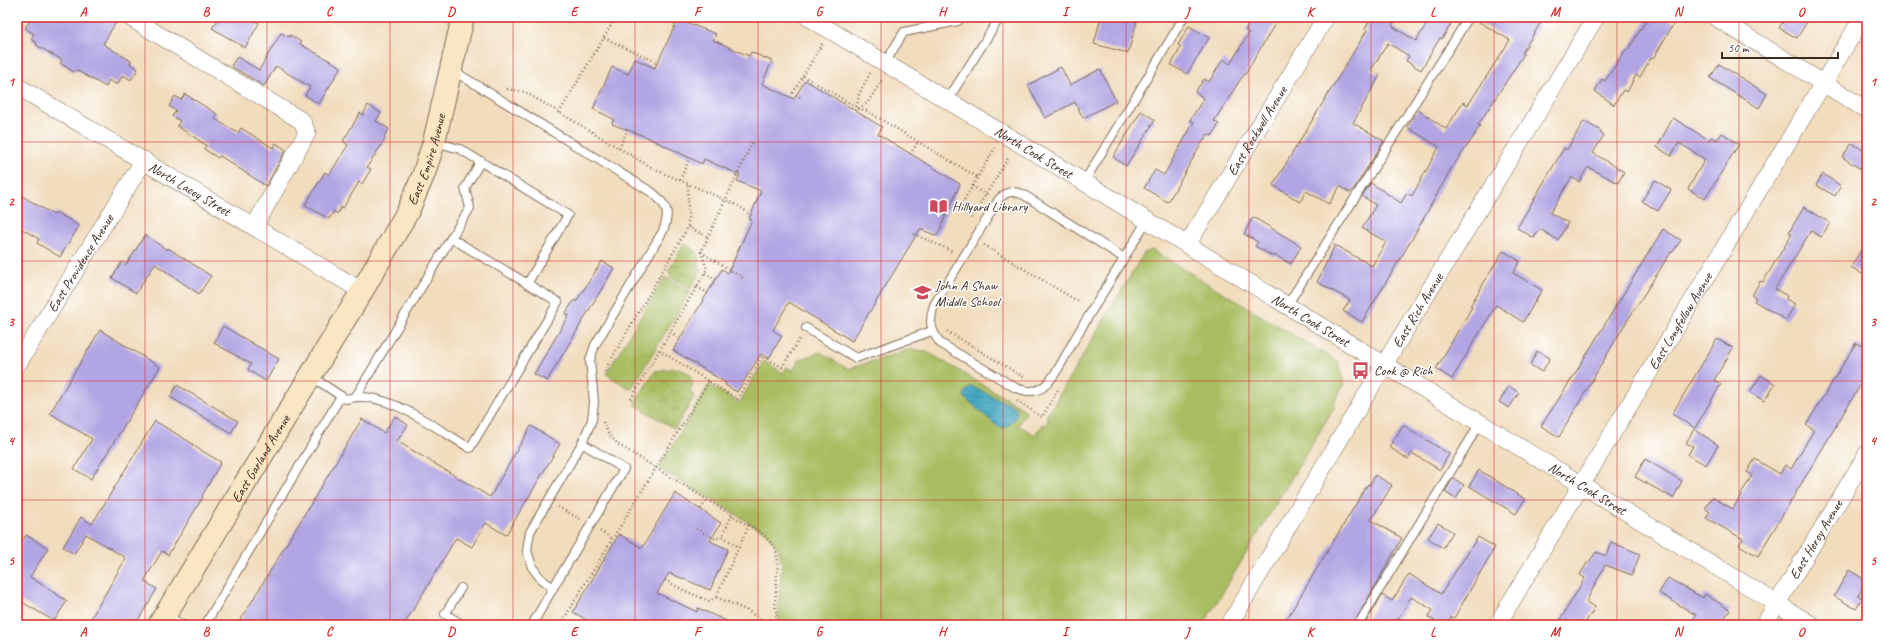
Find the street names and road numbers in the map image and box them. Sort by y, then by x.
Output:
street label: East Rockwell Avenue [1223,82,1291,178]
street label: East Empire Avenue [403,111,449,207]
street label: North Cook Street [992,122,1077,183]
street label: North Lacey Street [146,158,235,220]
street label: East Providence Avenue [44,210,118,315]
street label: East Longfellow Avenue [1644,268,1716,372]
street label: East Rich Avenue [1388,269,1447,350]
street label: North Cook Street [1269,290,1354,351]
street label: East Garland Avenue [227,410,294,505]
street label: North Cook Street [1546,458,1631,519]
street label: East Heroy Avenue [1785,495,1847,582]

